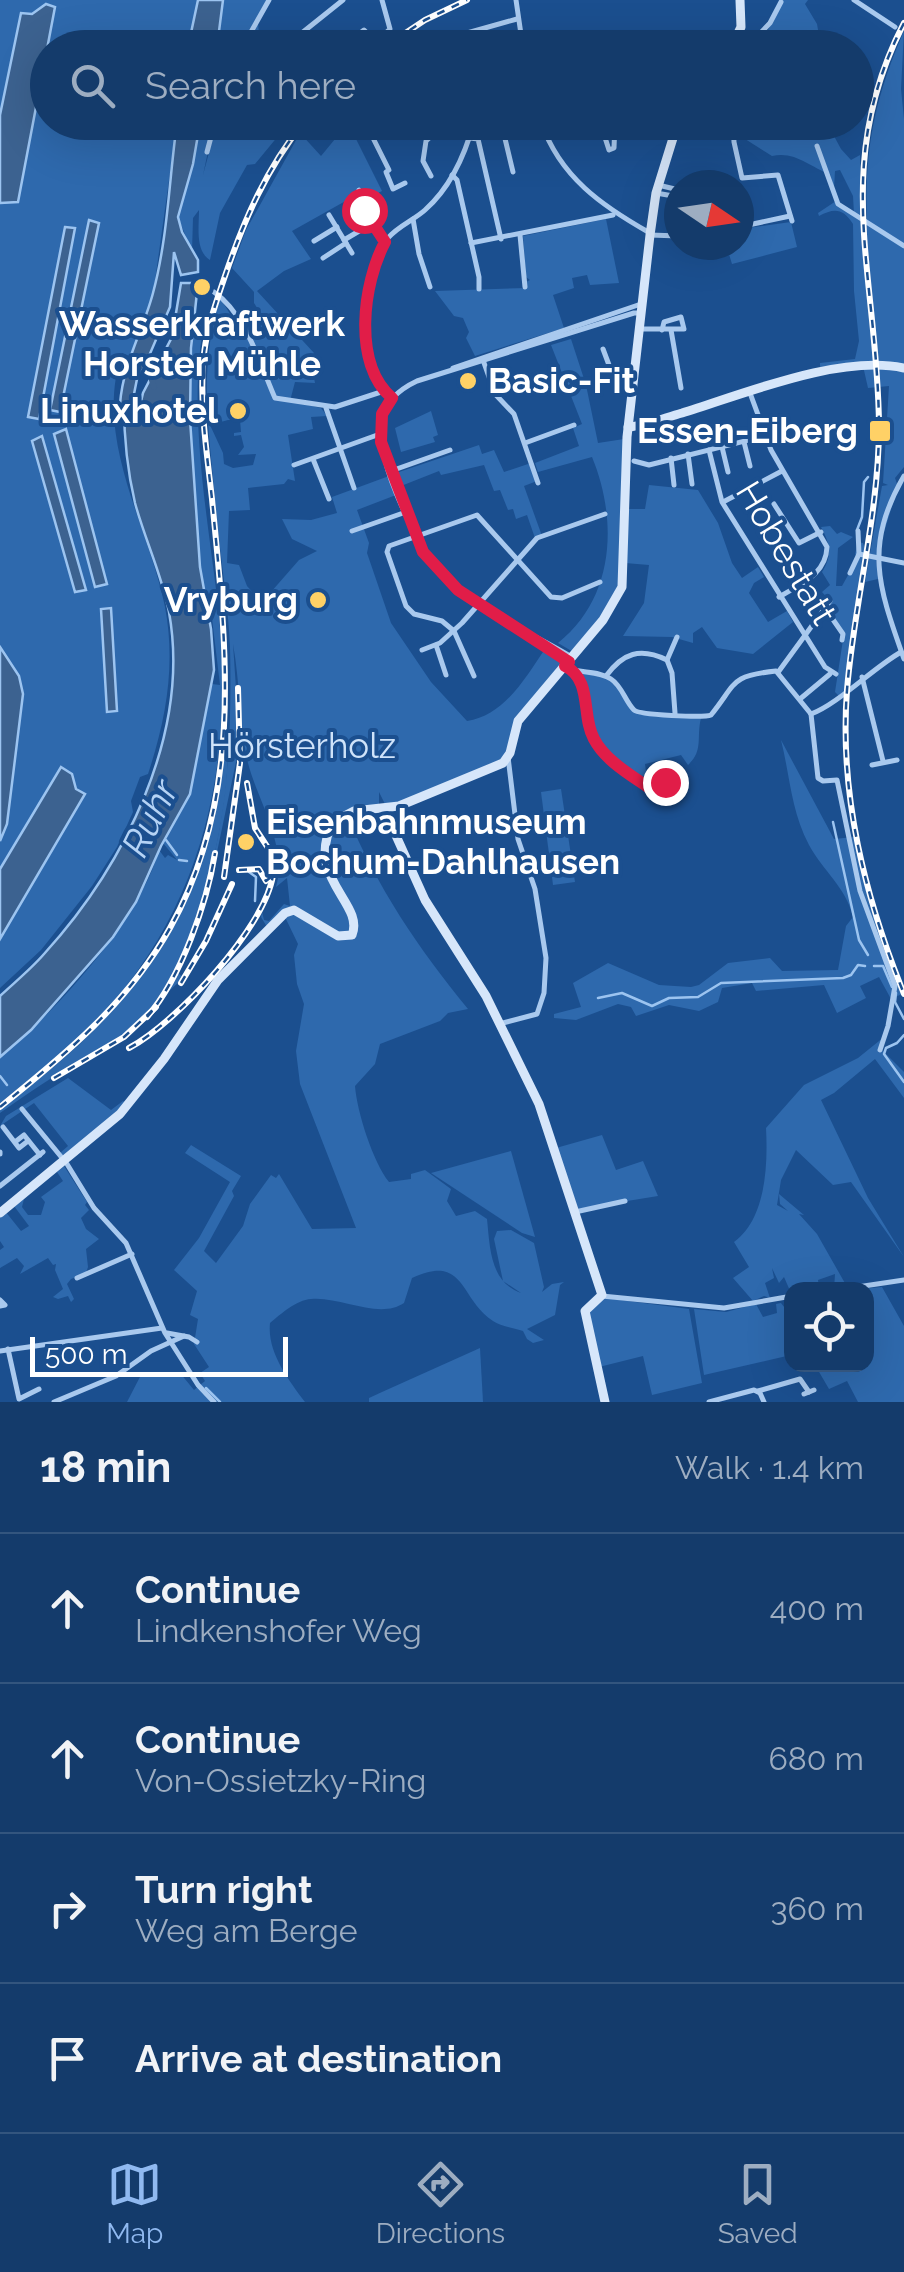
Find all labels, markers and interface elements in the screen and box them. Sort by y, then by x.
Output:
search box [30,30,874,140]
icon: search [65,58,120,113]
text: Search here [145,63,356,108]
north arrow [664,170,754,260]
route start [342,188,388,234]
marker: Wasserkraftwerk Horster Mühle [191,276,213,298]
place label: Wasserkraftwerk Horster Mühle [59,303,345,384]
place label: Basic-Fit [488,360,635,401]
marker: Basic-Fit [457,370,479,392]
place label: Linuxhotel [40,390,219,431]
marker: Linuxhotel [227,400,249,422]
place label: Essen-Eiberg [637,410,858,451]
marker: Essen-Eiberg [867,418,893,444]
street label: Hobestatt [728,474,845,632]
place label: Vryburg [164,579,298,620]
marker: Vryburg [307,589,329,611]
park label: Hörsterholz [208,725,396,766]
route end [643,760,689,806]
water label: Ruhr [112,770,188,863]
place label: Eisenbahnmuseum Bochum-Dahlhausen [266,801,620,882]
marker: Eisenbahnmuseum Bochum-Dahlhausen [235,831,257,853]
map controls [784,1282,874,1372]
button: locate [784,1282,874,1372]
scale bar [30,1332,288,1376]
text: 500 m [45,1338,127,1371]
text: 18 min [40,1443,171,1492]
text: Walk · 1.4 km [675,1449,864,1486]
text: Continue [135,1567,300,1612]
icon: ahead [40,1581,95,1636]
text: 400 m [770,1590,864,1627]
text: Lindkenshofer Weg [135,1612,422,1649]
text: Continue [135,1717,300,1762]
icon: ahead [40,1731,95,1786]
text: 680 m [769,1740,864,1777]
text: Von-Ossietzky-Ring [135,1762,426,1799]
text: Turn right [135,1867,312,1912]
icon: right [40,1881,95,1936]
text: 360 m [770,1890,864,1927]
text: Weg am Berge [135,1912,358,1949]
icon: arrive [40,2031,95,2086]
text: Arrive at destination [135,2036,502,2081]
tab: Map [106,2157,163,2250]
tab: Directions [376,2157,505,2250]
tab: Saved [718,2157,798,2250]

